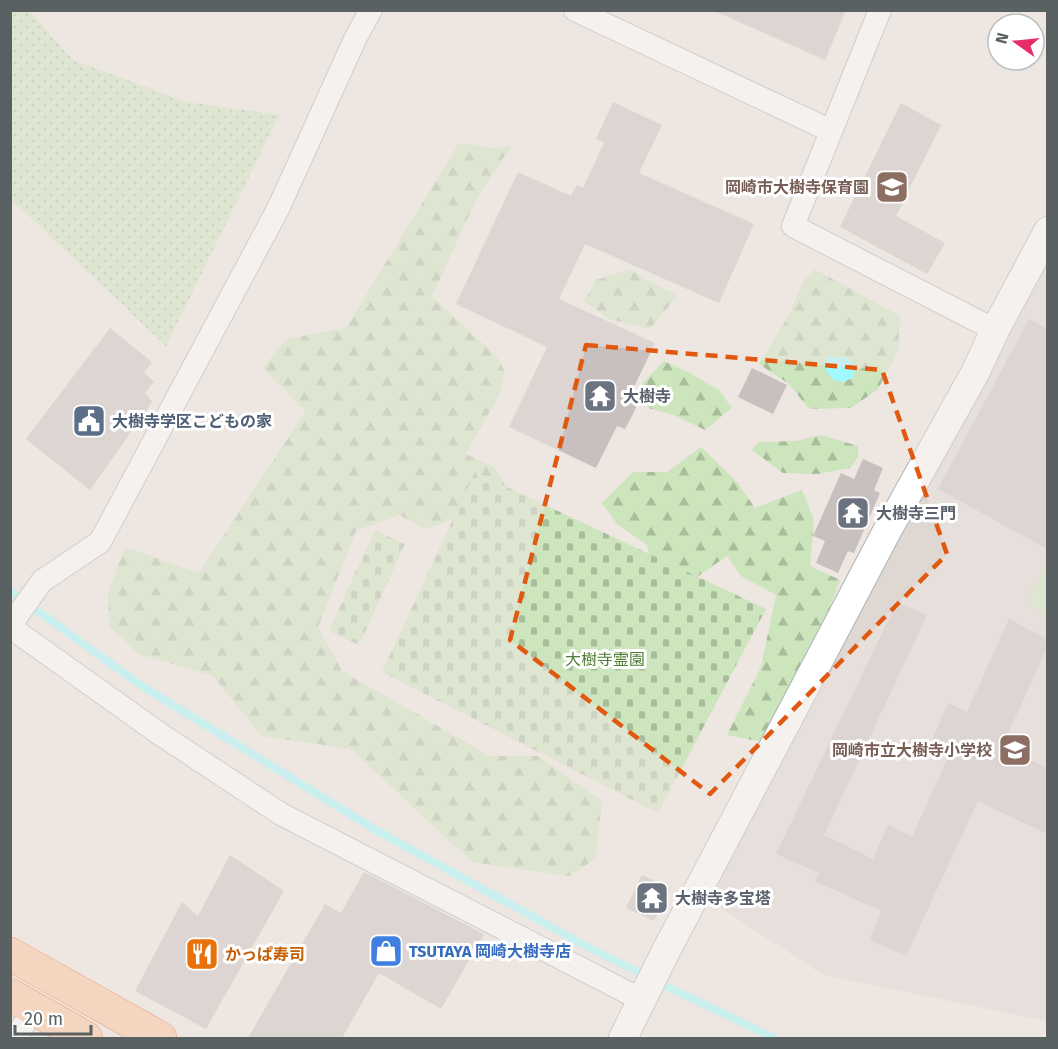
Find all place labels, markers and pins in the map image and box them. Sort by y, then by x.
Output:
school or university icon: 岡崎市大樹寺保育園 [874,169,910,205]
place label: 岡崎市大樹寺保育園 [725,178,869,197]
temple icon: 大樹寺 [582,378,618,414]
place label: 大樹寺 [623,387,671,406]
public building icon: 大樹寺学区こどもの家 [71,403,107,439]
place label: 大樹寺学区こどもの家 [112,412,272,431]
temple icon: 大樹寺三門 [835,495,871,531]
place label: 大樹寺三門 [876,504,956,523]
school or university icon: 岡崎市立大樹寺小学校 [997,732,1033,768]
place label: 岡崎市立大樹寺小学校 [832,741,992,760]
temple icon: 大樹寺多宝塔 [634,880,670,916]
place label: 大樹寺多宝塔 [675,889,771,908]
shop icon: TSUTAYA 岡崎大樹寺店 [368,933,404,969]
restaurant icon: かっぱ寿司 [184,936,220,972]
place label: TSUTAYA 岡崎大樹寺店 [409,942,571,961]
place label: かっぱ寿司 [225,945,305,964]

